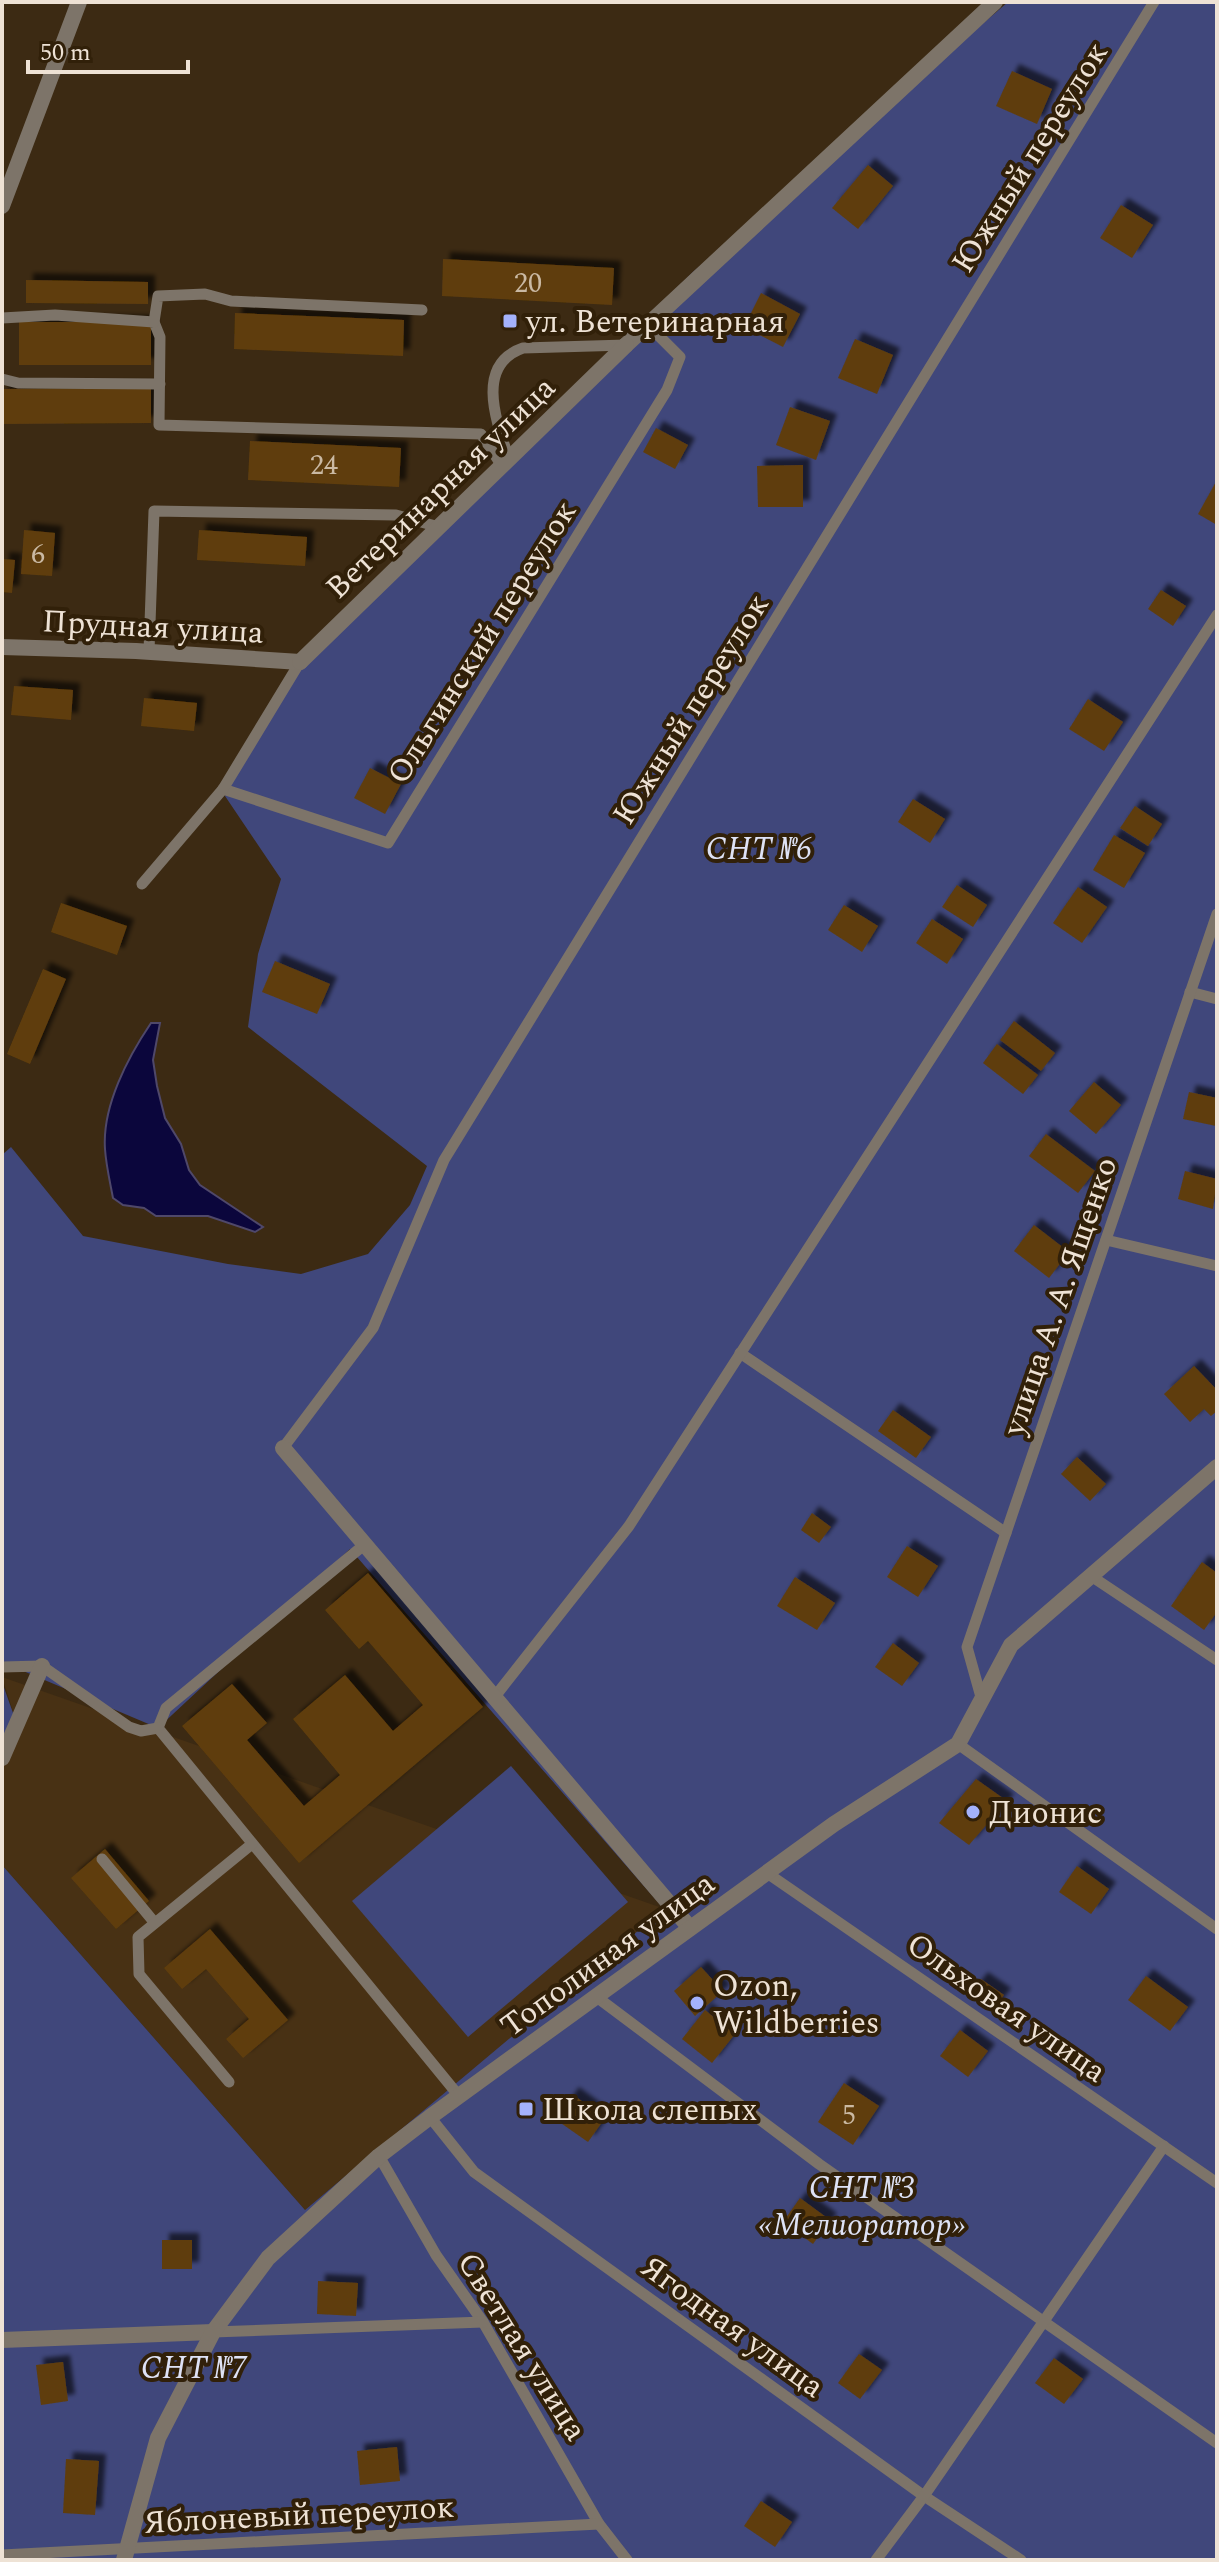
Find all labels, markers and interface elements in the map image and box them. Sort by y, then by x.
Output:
scale bar [28,24,188,74]
street label: Южный переулок [939,33,1121,283]
text: 50 m [40,35,91,71]
house number: 20 [514,262,542,305]
place label: ул. Ветеринарная [525,298,785,347]
marker: ул. Ветеринарная [501,312,519,330]
street label: Ветеринарная улица [315,365,568,611]
house number: 24 [310,444,338,487]
street label: Ольгинский переулок [375,491,590,794]
house number: 6 [31,533,45,576]
street label: Южный переулок [600,585,782,835]
street label: Прудная улица [41,597,265,658]
park label: СНТ №6 [706,825,812,874]
street label: улица А. А. Ященко [989,1151,1131,1443]
place label: Дионис [989,1789,1102,1838]
marker: Дионис [964,1803,982,1821]
street label: Тополиная улица [490,1860,726,2050]
street label: Ольховая улица [896,1921,1117,2096]
place label: Ozon, Wildberries [713,1962,880,2048]
marker: Ozon, Wildberries [688,1994,706,2012]
place label: Школа слепых [542,2086,757,2135]
house number: 5 [842,2094,856,2137]
marker: Школа слепых [517,2100,535,2118]
park label: СНТ №3 «Мелиоратор» [759,2164,965,2250]
street label: Светлая улица [444,2243,600,2451]
street label: Ягодная улица [630,2244,835,2411]
park label: СНТ №7 [141,2344,248,2393]
street label: Яблоневый переулок [143,2483,456,2548]

